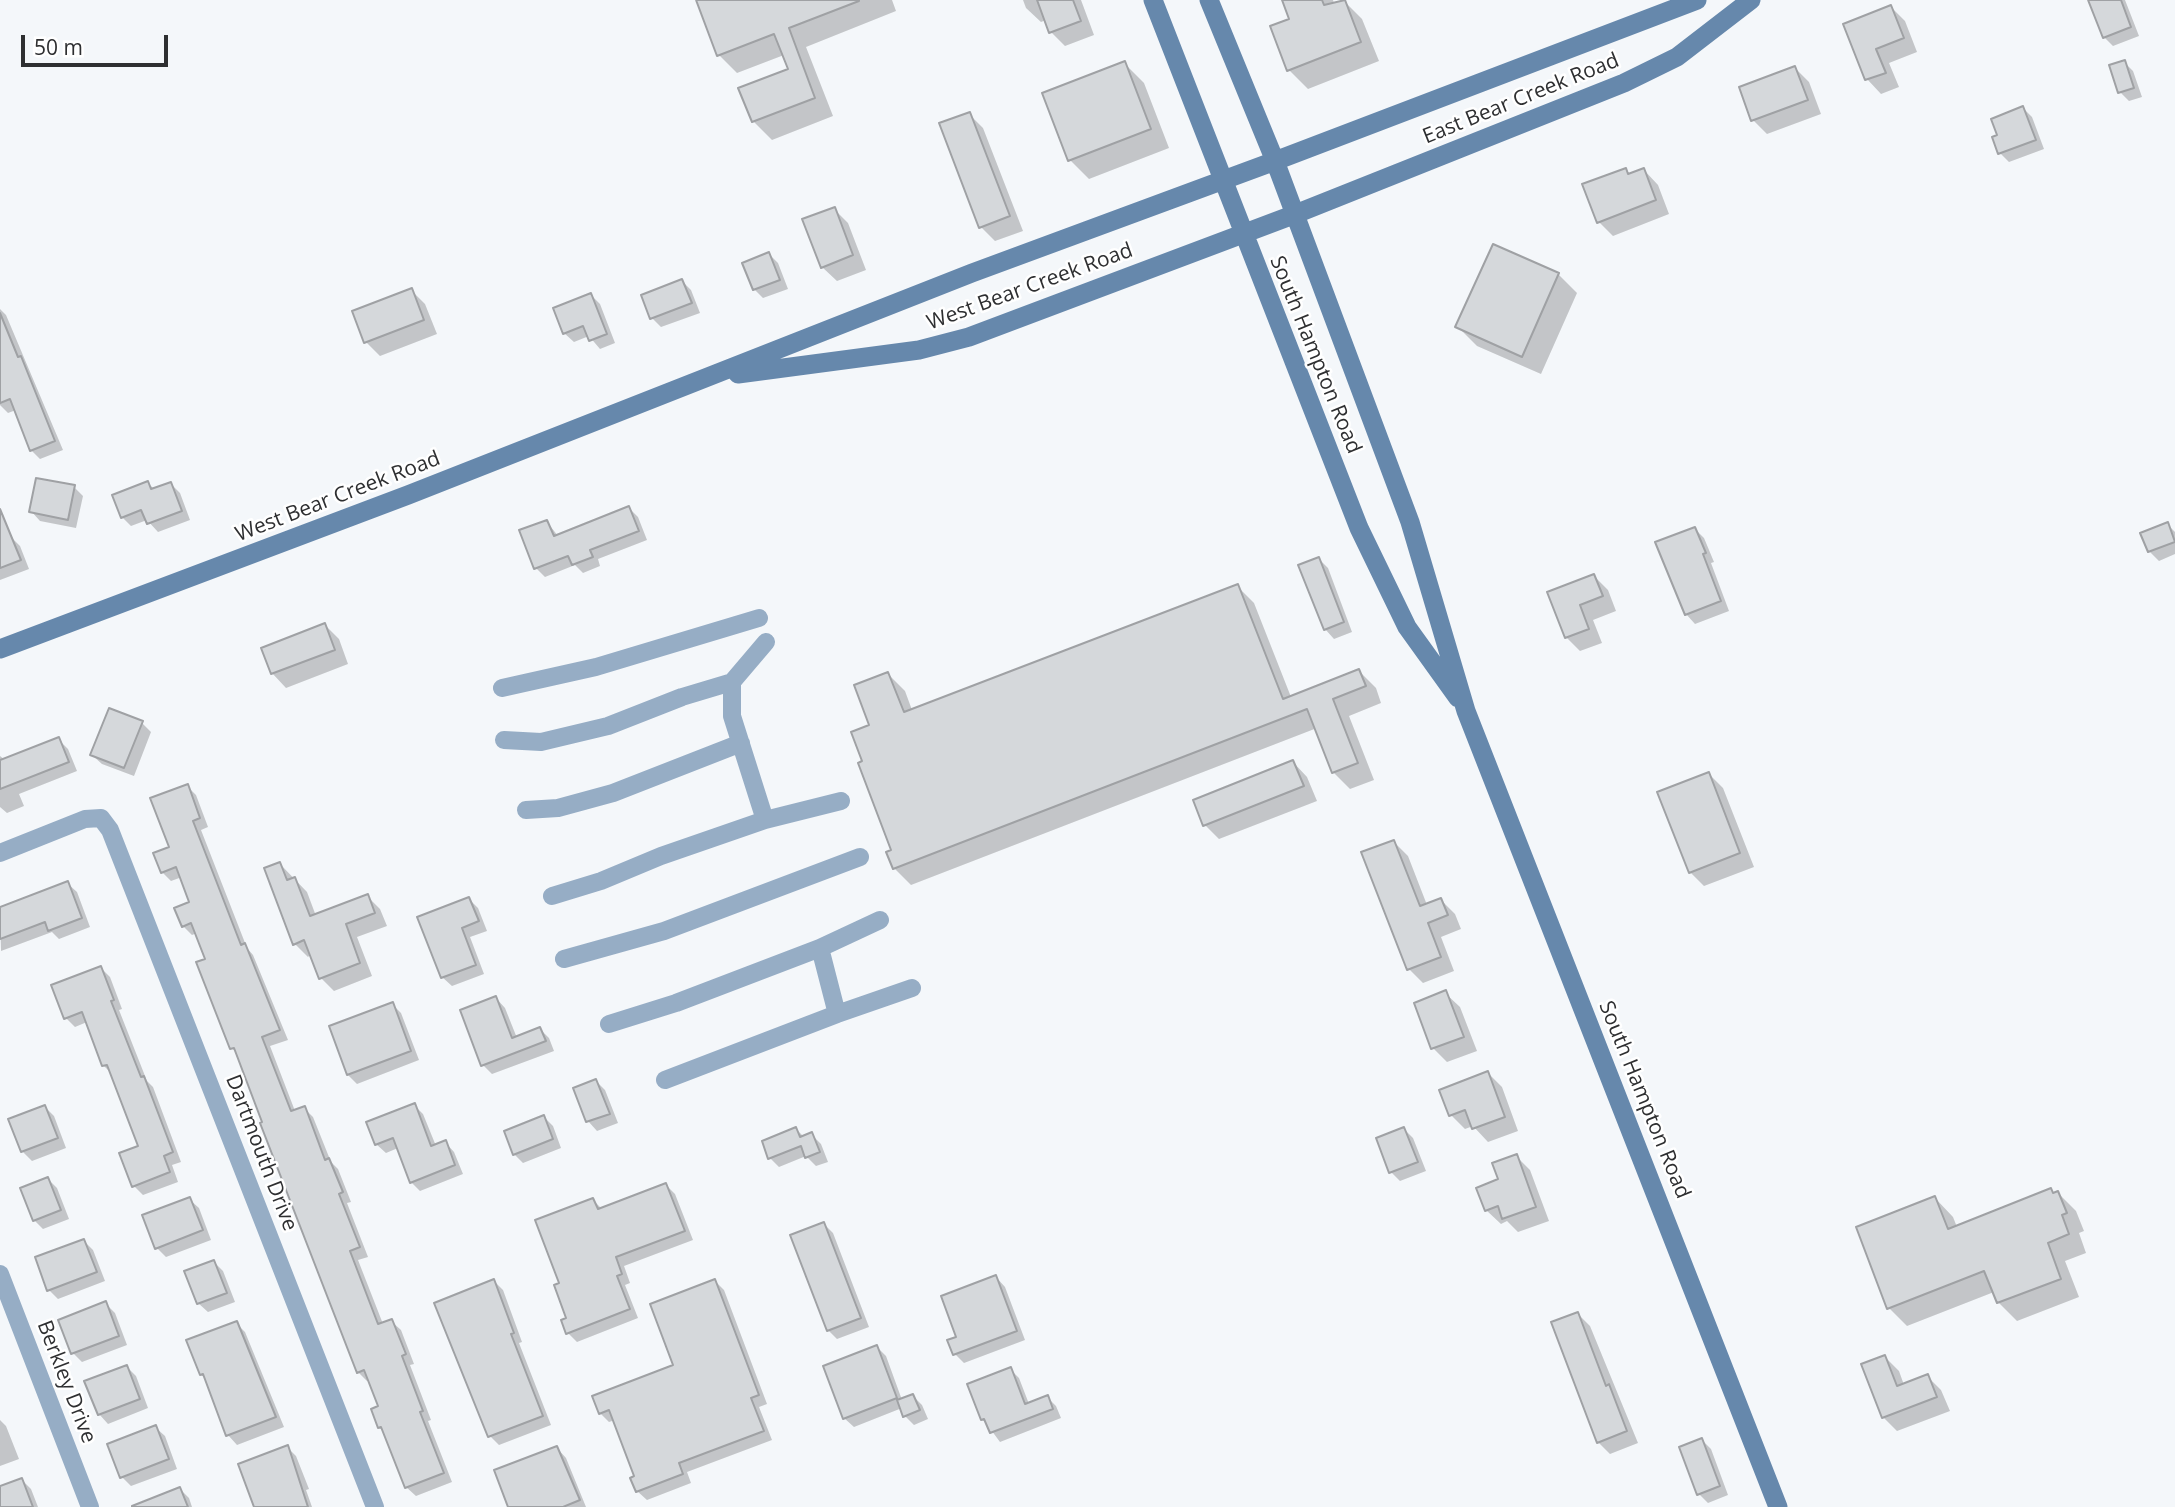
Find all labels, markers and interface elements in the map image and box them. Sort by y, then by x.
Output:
scale bar [24,21,172,65]
text: 50 m [34,33,83,61]
street label: East Bear Creek Road [1419,48,1623,150]
street label: West Bear Creek Road [924,238,1136,336]
street label: South Hampton Road [1264,253,1366,457]
street label: West Bear Creek Road [232,446,444,548]
street label: South Hampton Road [1593,998,1695,1202]
street label: Dartmouth Drive [220,1071,302,1235]
street label: Berkley Drive [31,1317,101,1447]

